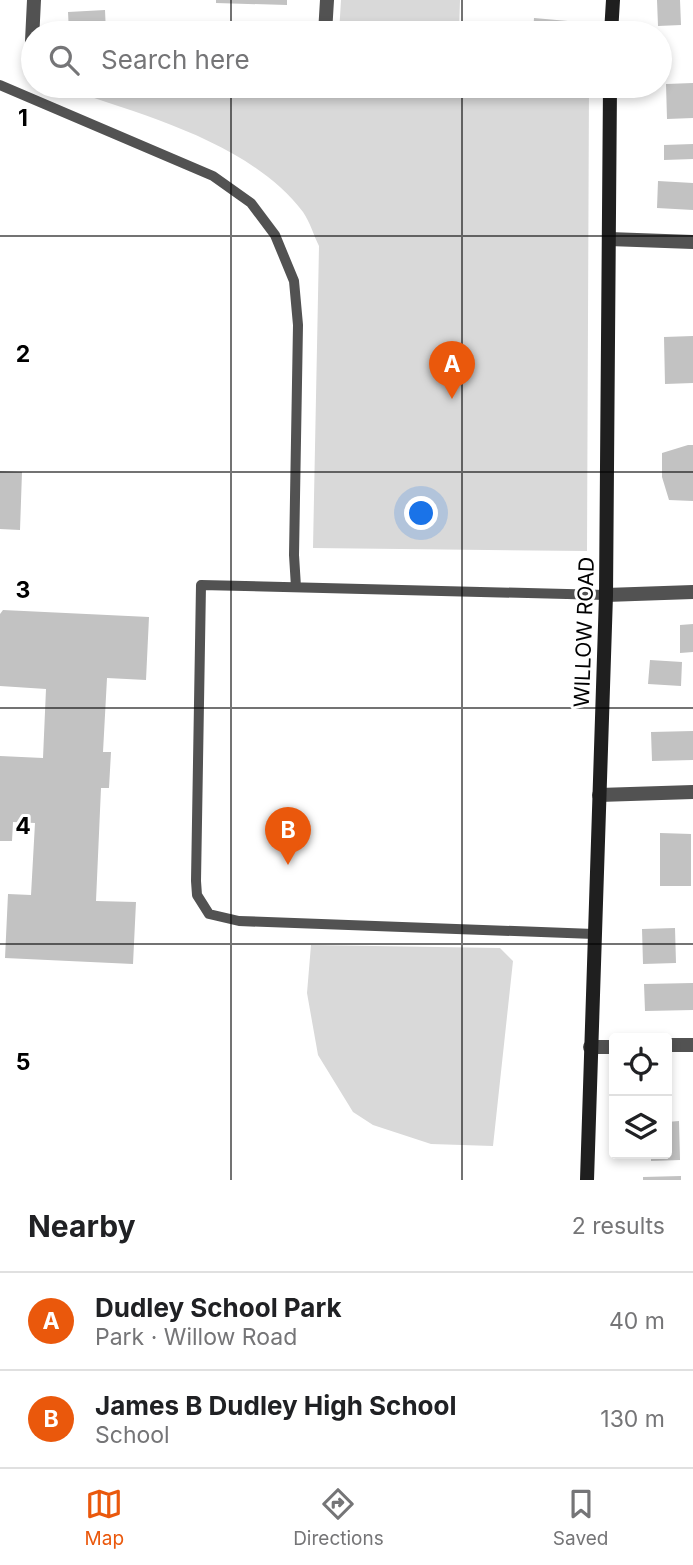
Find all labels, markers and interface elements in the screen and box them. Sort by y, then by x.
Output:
search box [21,21,672,98]
icon: search [45,41,83,79]
text: Search here [101,44,250,75]
text: 1 [18,104,28,132]
text: 2 [16,340,30,368]
pin: A [429,341,475,399]
your location [404,496,438,530]
street label: WILLOW ROAD [569,556,599,708]
text: 3 [16,576,30,604]
pin: B [265,807,311,865]
text: 4 [15,812,31,840]
map controls [609,1033,672,1159]
button: locate [609,1033,672,1096]
text: 5 [16,1048,30,1076]
button: layers [609,1096,672,1159]
text: Nearby [28,1208,136,1244]
text: 2 results [572,1212,665,1240]
text: Dudley School Park [95,1292,342,1323]
text: A [42,1307,60,1335]
text: 40 m [609,1307,665,1335]
text: Park · Willow Road [95,1323,297,1351]
text: James B Dudley High School [95,1390,457,1421]
text: B [43,1405,59,1433]
text: 130 m [600,1405,665,1433]
text: School [95,1421,170,1449]
tab: Map [85,1485,124,1550]
tab: Directions [293,1485,384,1550]
tab: Saved [553,1485,608,1550]

